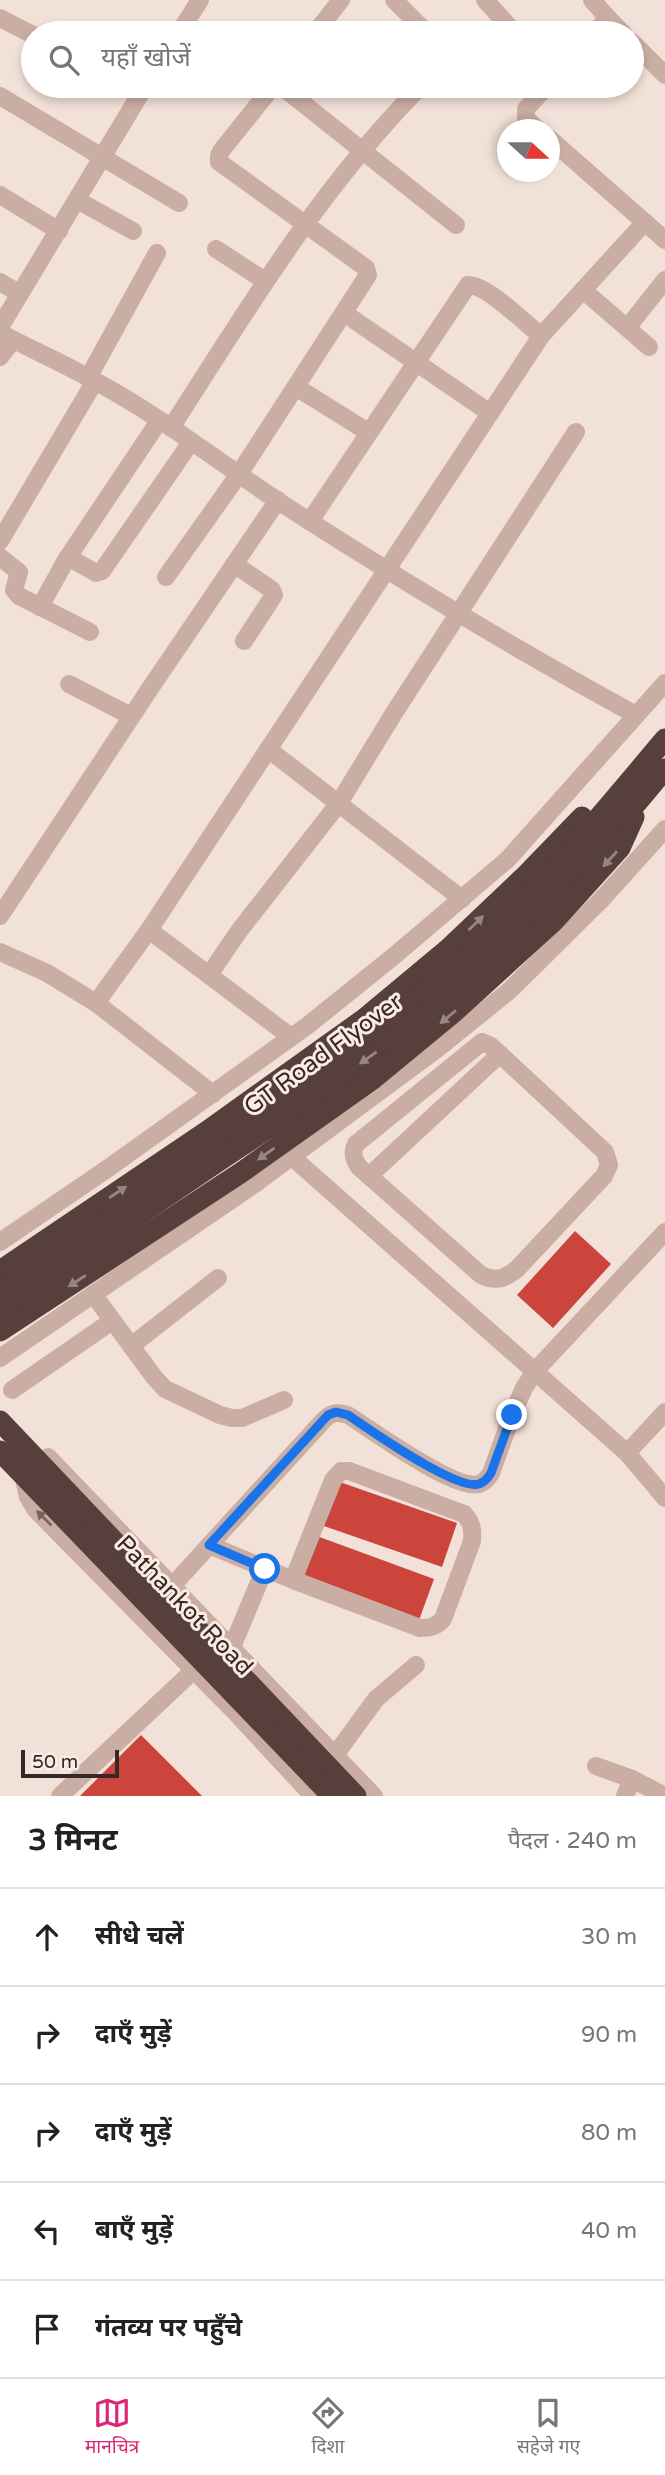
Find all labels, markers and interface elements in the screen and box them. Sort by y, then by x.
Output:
search box [21,21,644,98]
icon: search [45,41,83,79]
text: यहाँ खोजें [101,42,191,73]
north arrow [497,119,560,182]
one-way arrow [603,850,619,867]
one-way arrow [467,916,484,932]
street label: GT Road Flyover [239,987,409,1122]
one-way arrow [439,1009,456,1024]
one-way arrow [359,1051,377,1065]
one-way arrow [257,1147,275,1161]
one-way arrow [108,1185,127,1198]
one-way arrow [67,1274,87,1287]
route end [496,1399,527,1430]
one-way arrow [36,1510,53,1527]
street label: Pathankot Road [110,1529,259,1681]
route start [249,1553,280,1584]
scale bar [21,1747,119,1779]
text: 50 m [32,1751,78,1773]
text: 3 मिनट [28,1822,118,1859]
text: पैदल · 240 m [508,1827,637,1855]
icon: ahead [28,1918,66,1956]
text: सीधे चलें [95,1920,184,1951]
text: 30 m [581,1923,637,1951]
icon: right [28,2016,66,2054]
text: दाएँ मुड़ें [95,2018,172,2049]
text: 90 m [581,2021,637,2049]
icon: right [28,2114,66,2152]
text: दाएँ मुड़ें [95,2116,172,2147]
text: 80 m [581,2119,637,2147]
icon: left [28,2212,66,2250]
text: बाएँ मुड़ें [95,2214,173,2245]
text: 40 m [581,2217,637,2245]
icon: arrive [28,2310,66,2348]
text: गंतव्य पर पहुँचे [95,2312,242,2343]
tab: मानचित्र [85,2394,139,2461]
tab: दिशा [309,2394,347,2461]
tab: सहेजे गए [517,2394,580,2461]

